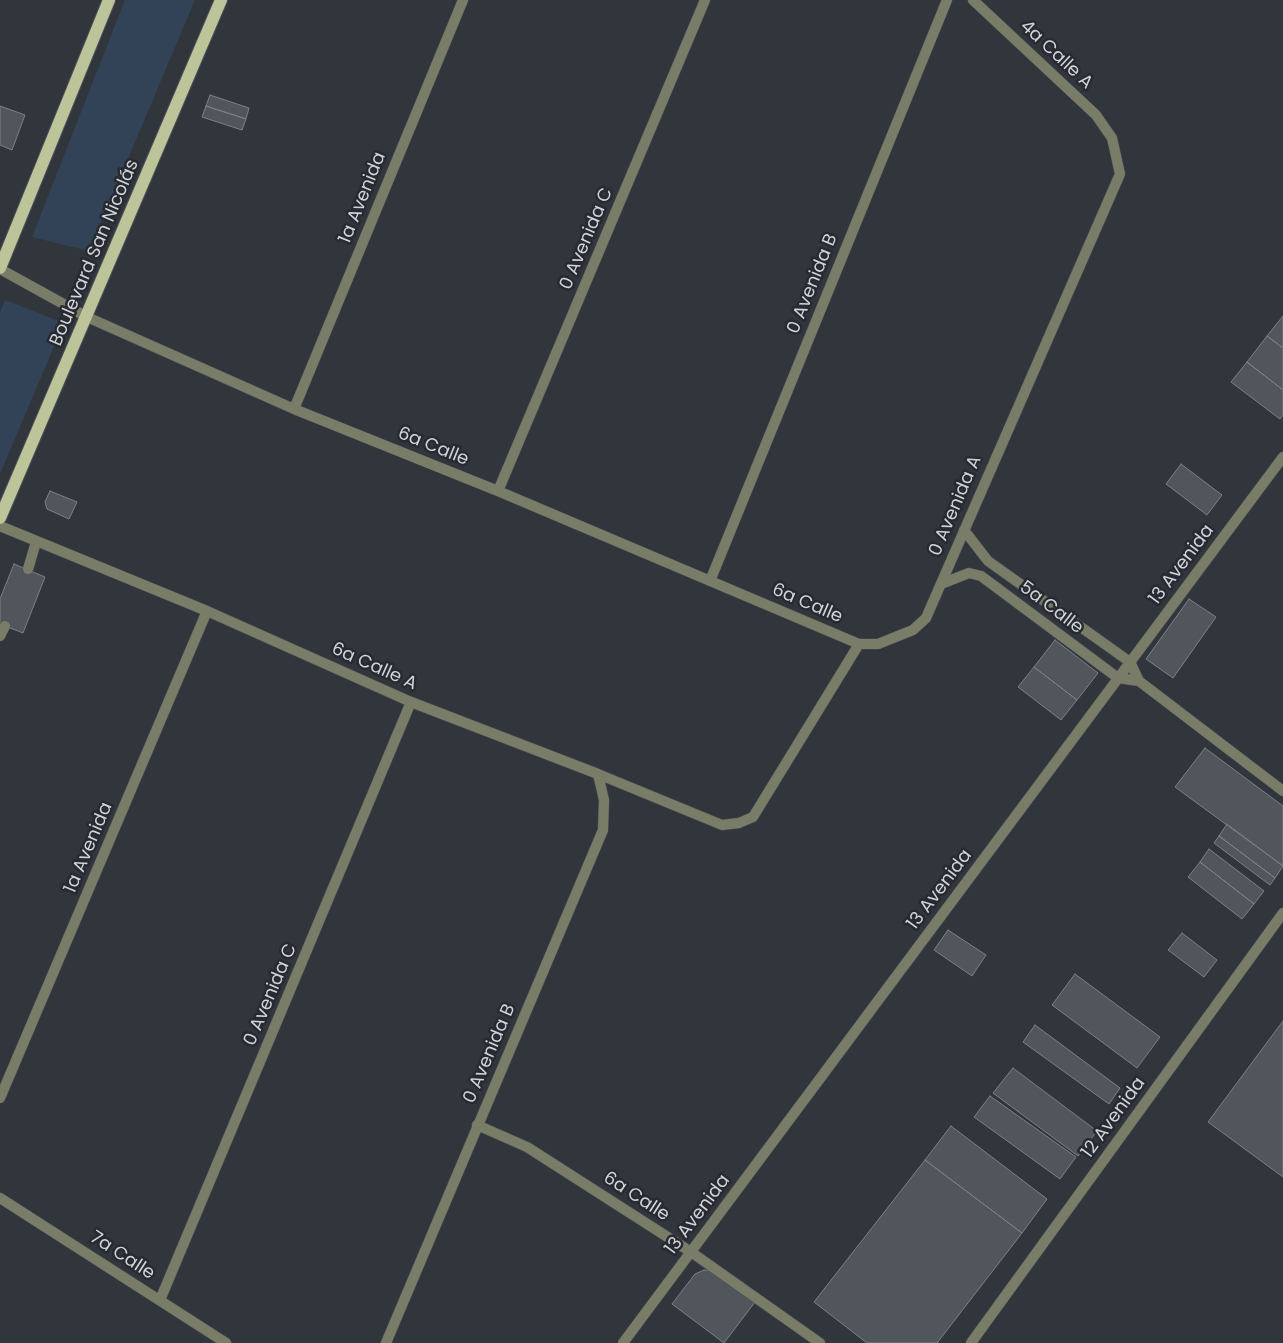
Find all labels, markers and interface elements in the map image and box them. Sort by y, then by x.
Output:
street label: 4a Calle A [1015,16,1097,94]
street label: 1a Avenida [335,149,391,247]
street label: Boulevard San Nicolás [46,157,144,349]
street label: 0 Avenida C [556,185,618,293]
street label: 0 Avenida B [783,231,843,337]
street label: 6a Calle [394,423,472,471]
street label: 0 Avenida A [925,453,987,559]
street label: 13 Avenida [1145,521,1219,609]
street label: 5a Calle [1015,577,1087,639]
street label: 6a Calle [768,580,846,628]
street label: 6a Calle A [328,639,420,695]
street label: 1a Avenida [60,799,118,897]
street label: 13 Avenida [903,846,977,934]
street label: 0 Avenida C [240,941,302,1049]
street label: 0 Avenida B [459,1001,521,1107]
street label: 12 Avenida [1077,1073,1151,1163]
street label: 6a Calle [599,1168,673,1226]
street label: 13 Avenida [661,1171,735,1259]
street label: 7a Calle [86,1227,158,1285]

